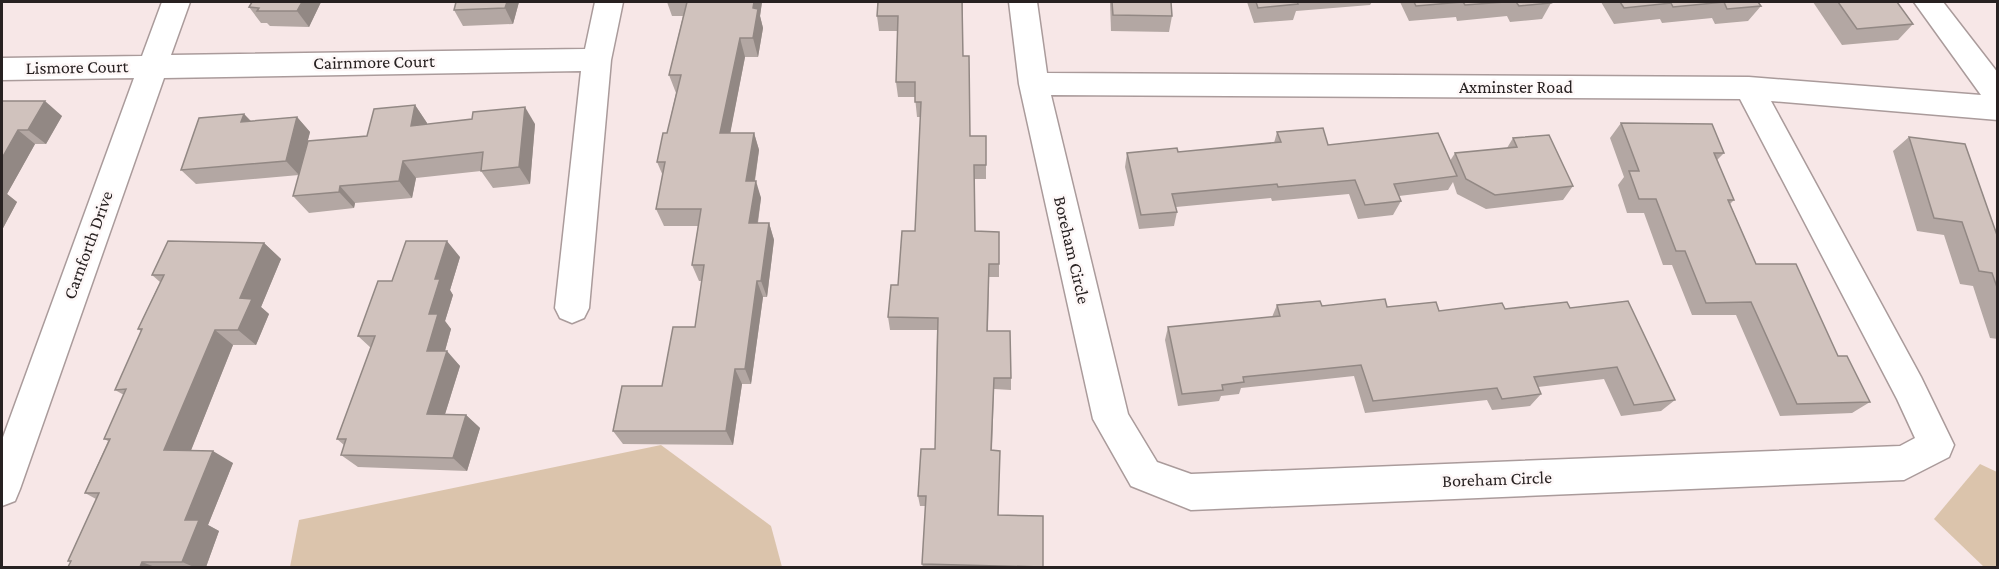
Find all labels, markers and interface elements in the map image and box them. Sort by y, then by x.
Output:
street label: Cairnmore Court [313,51,436,73]
street label: Lismore Court [25,56,130,78]
street label: Axminster Road [1459,77,1574,97]
street label: Carnforth Drive [59,188,117,302]
street label: Boreham Circle [1050,194,1094,306]
street label: Boreham Circle [1442,467,1552,491]

